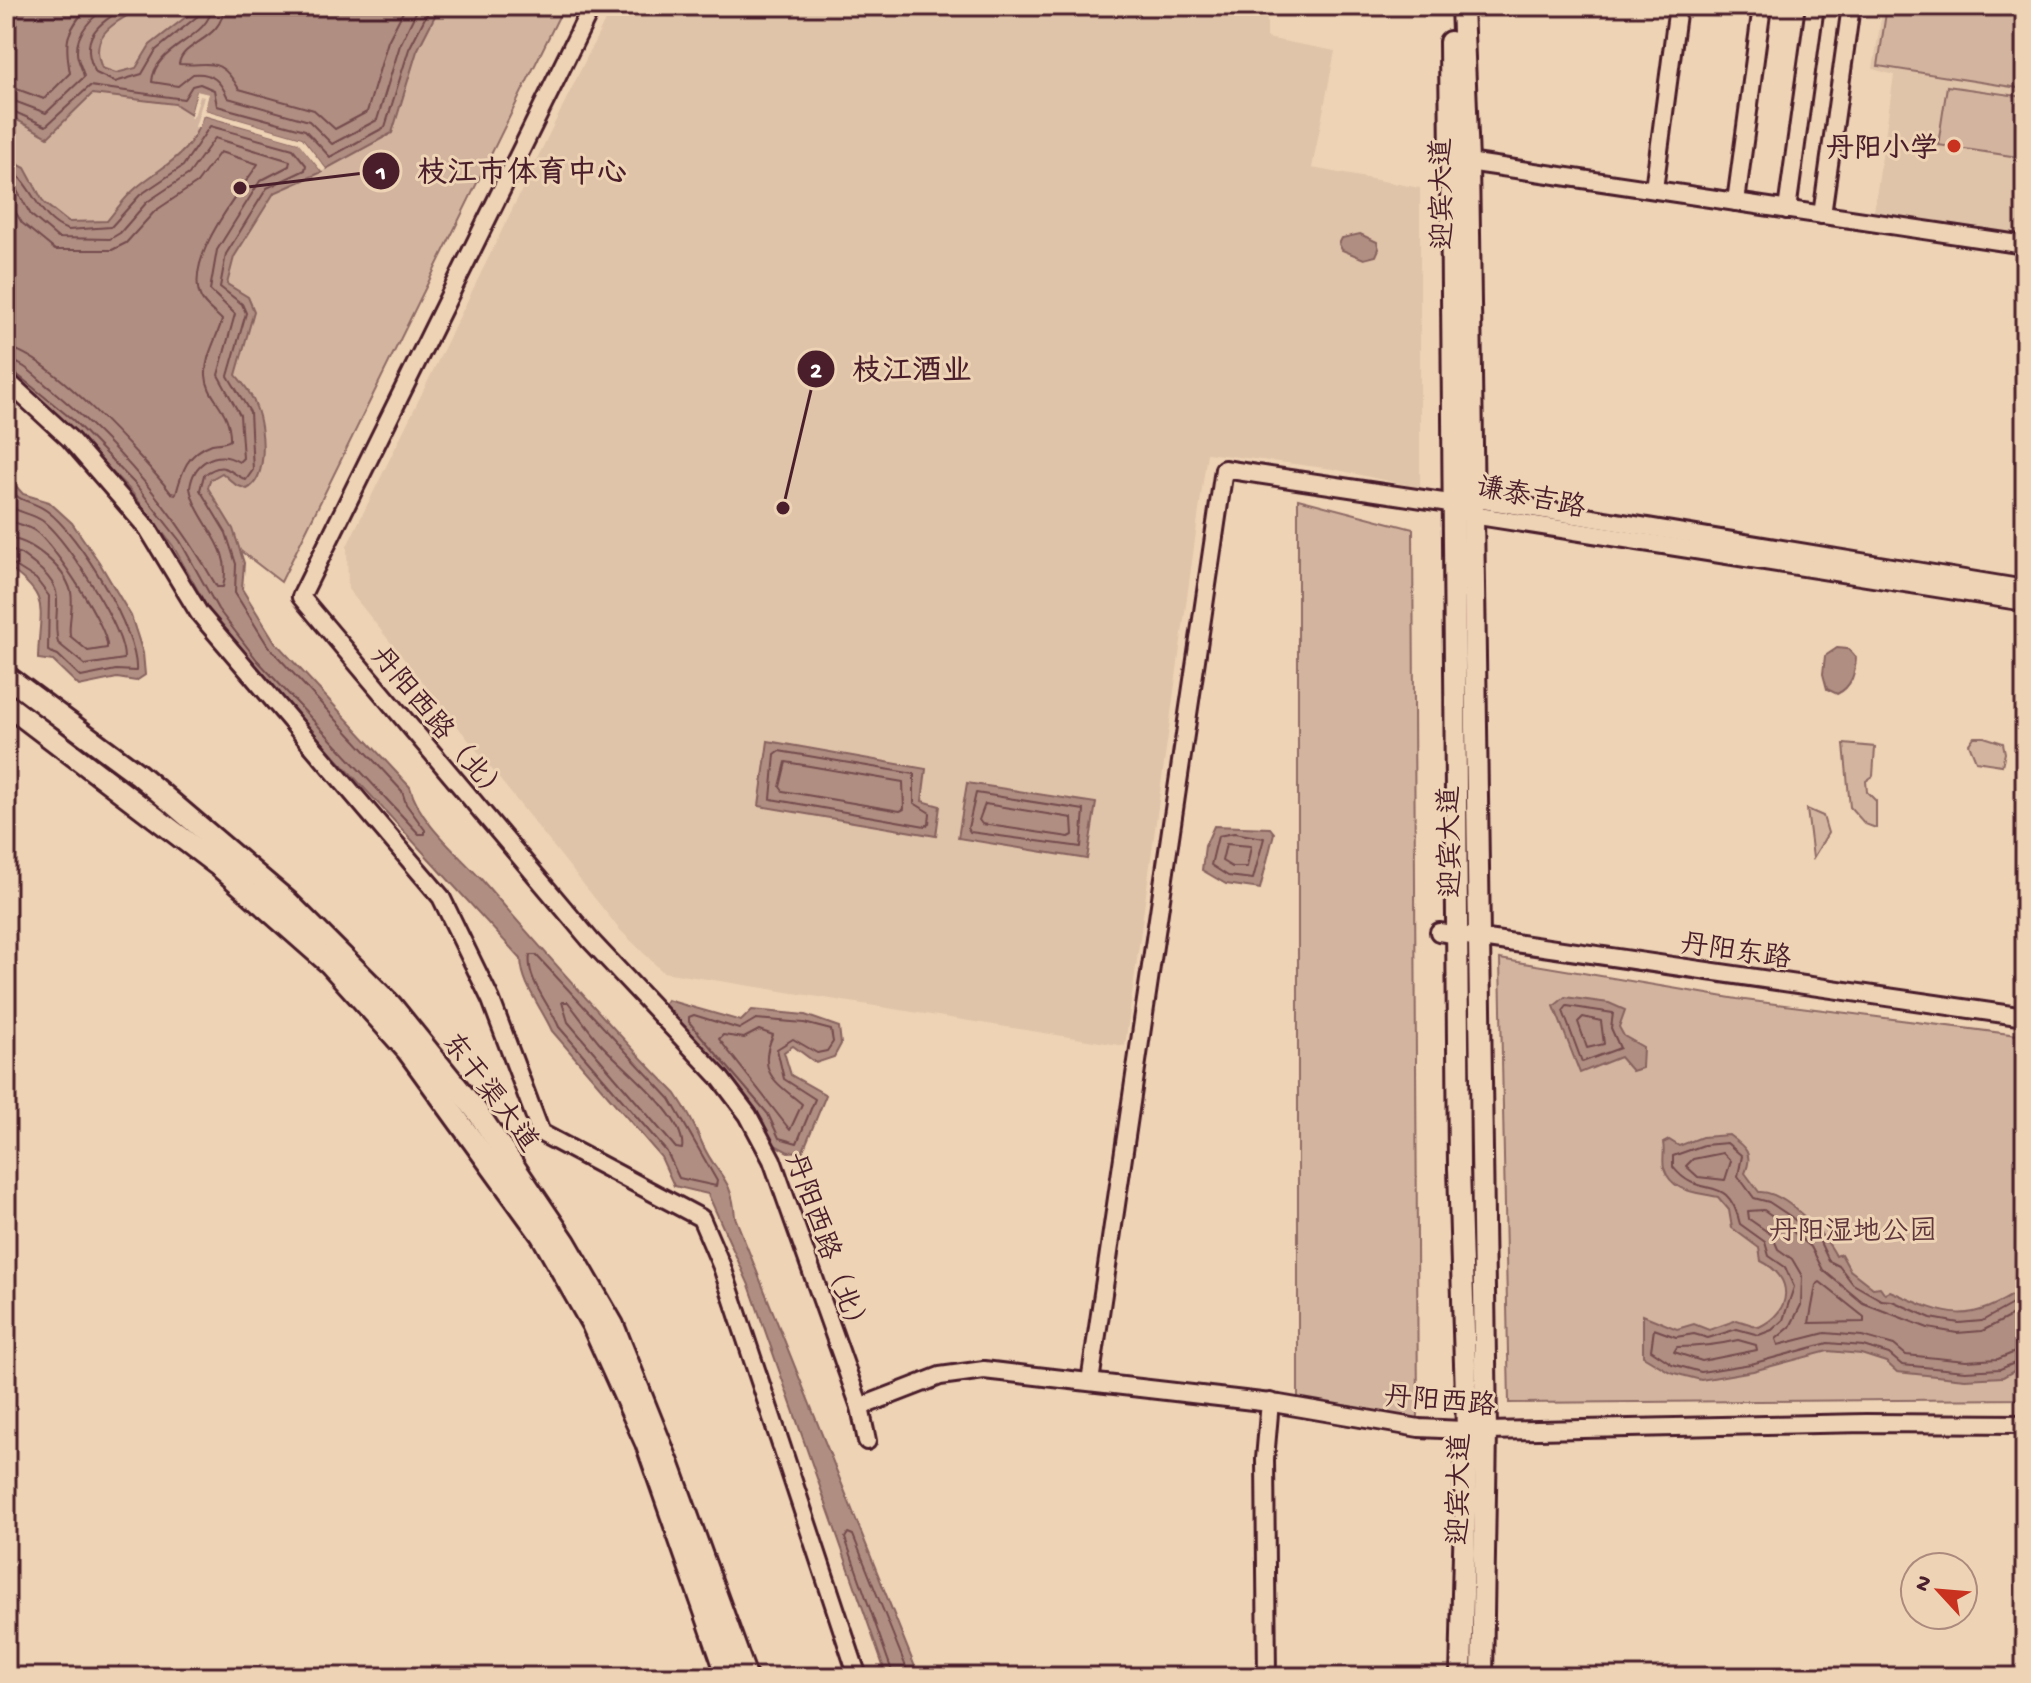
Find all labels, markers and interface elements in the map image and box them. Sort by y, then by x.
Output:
place label: 丹阳小学 [1826,133,1938,167]
marker: 丹阳小学 [1945,137,1963,155]
street label: 迎宾大道 [1425,138,1462,250]
callout: 枝江市体育中心 [361,144,643,198]
text: 枝江市体育中心 [417,155,627,193]
text: 1 [375,160,386,189]
callout: 枝江酒业 [796,342,988,396]
text: 枝江酒业 [852,354,972,391]
text: 2 [810,358,822,387]
street label: 谦泰吉路 [1472,470,1589,527]
street label: 丹阳西路（北） [362,640,515,813]
street label: 迎宾大道 [1433,786,1470,898]
street label: 丹阳东路 [1678,927,1793,978]
street label: 东干渠大道 [433,1027,545,1160]
street label: 丹阳西路（北） [776,1148,876,1344]
park label: 丹阳湿地公园 [1769,1217,1937,1250]
street label: 丹阳西路 [1382,1380,1497,1425]
street label: 迎宾大道 [1442,1433,1479,1545]
north arrow [1899,1551,1979,1631]
text: N [1910,1572,1939,1596]

